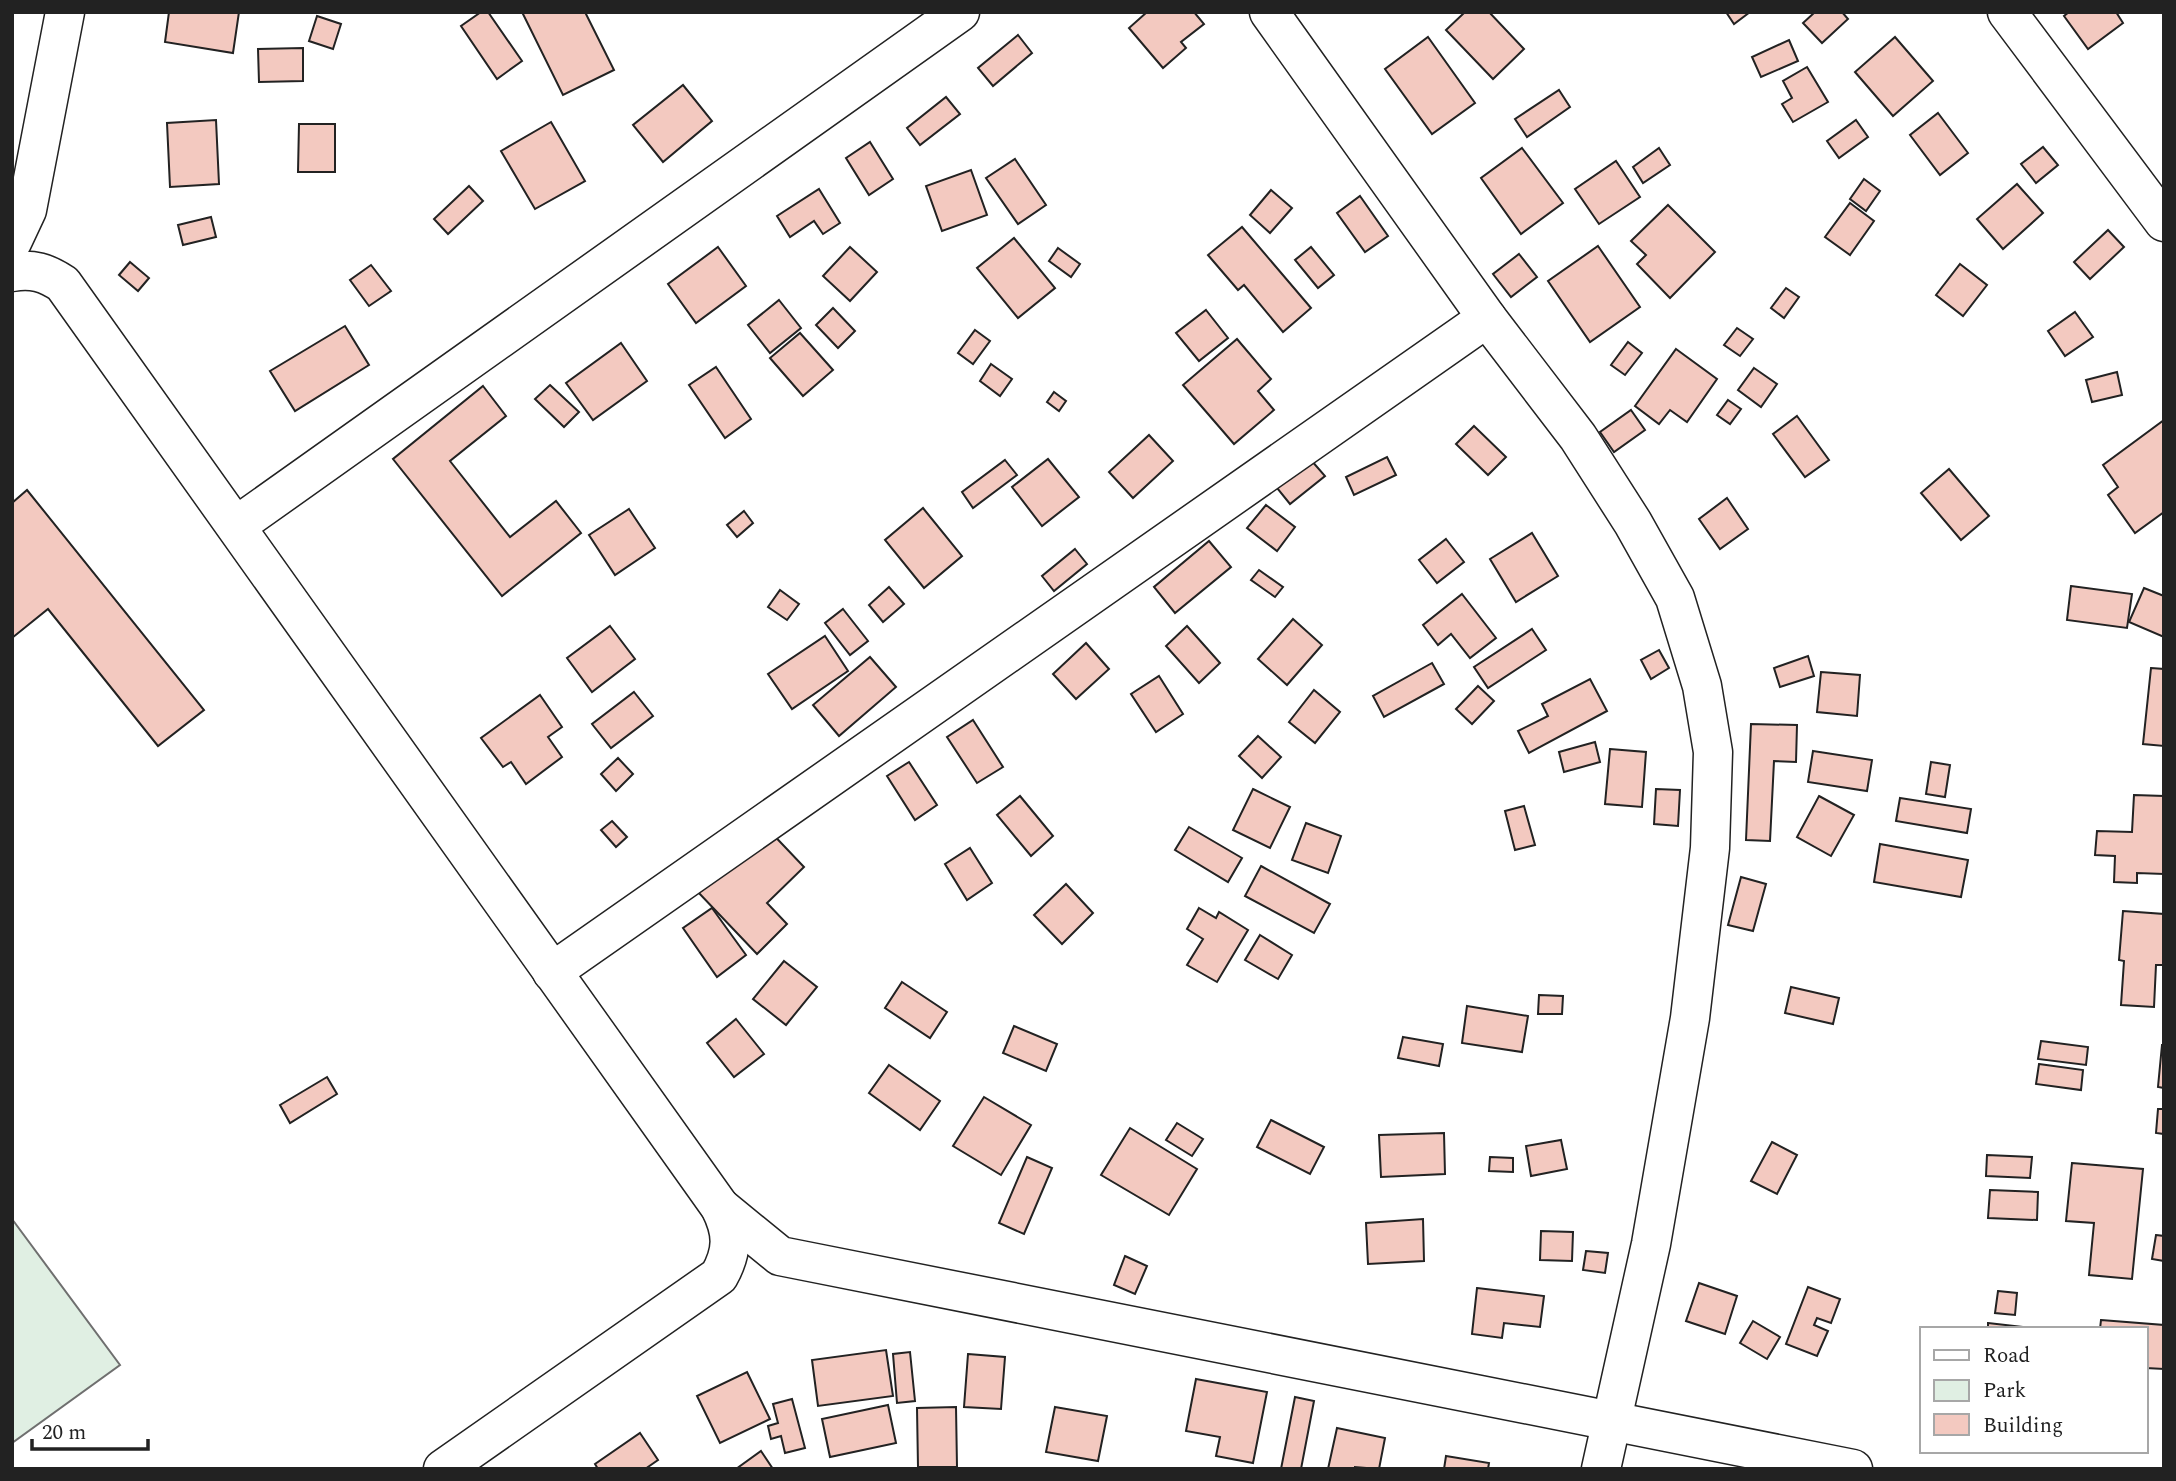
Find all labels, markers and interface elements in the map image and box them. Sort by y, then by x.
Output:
legend [1920,1327,2148,1453]
text: Road [1983,1340,2030,1372]
text: Park [1983,1375,2027,1407]
scale bar [32,1408,147,1452]
text: Building [1983,1410,2063,1442]
text: 20 m [42,1417,86,1449]

